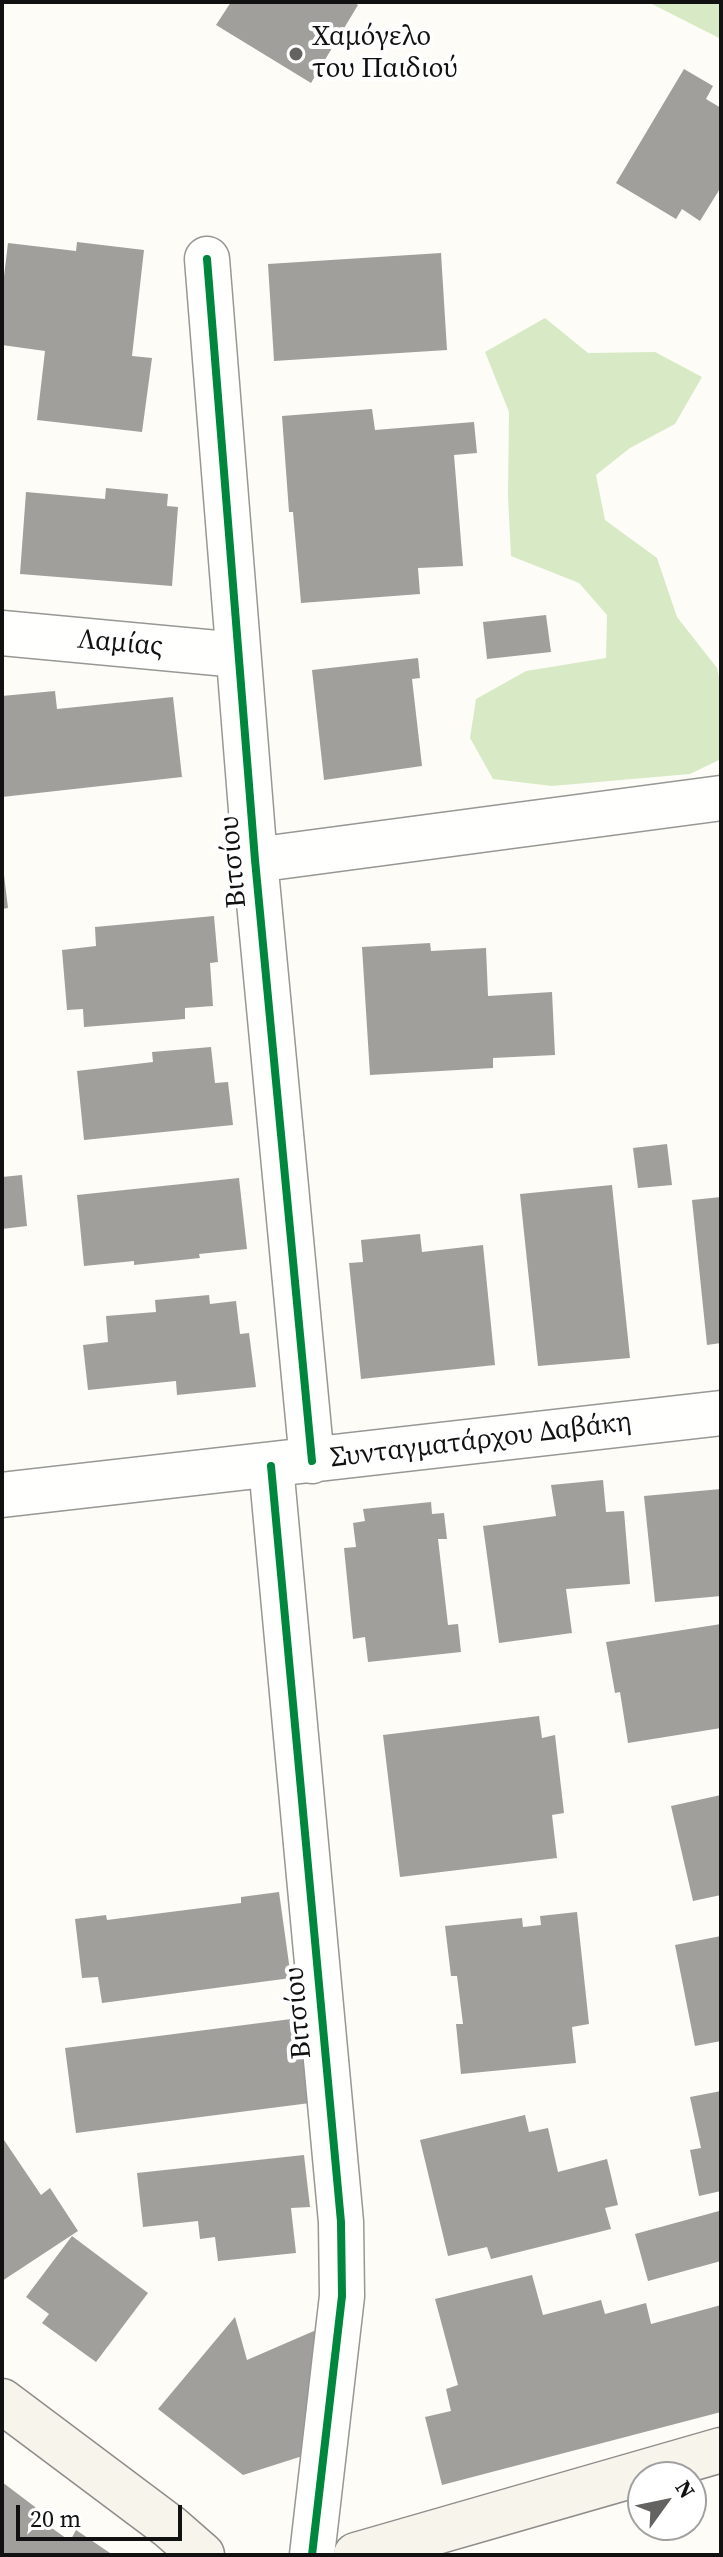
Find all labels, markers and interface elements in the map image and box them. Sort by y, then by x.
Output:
place label: Χαμόγελο του Παιδιού [312,21,458,87]
marker: Χαμόγελο του Παιδιού [287,45,305,63]
street label: Λαμίας [76,624,164,664]
street label: Βιτσίου [213,815,255,909]
street label: Συνταγματάρχου Δαβάκη [328,1406,634,1476]
street label: Βιτσίου [278,1966,320,2060]
north arrow [627,2461,707,2541]
text: N [669,2474,702,2504]
scale bar [20,2489,186,2539]
text: 20 m [30,2502,81,2535]

